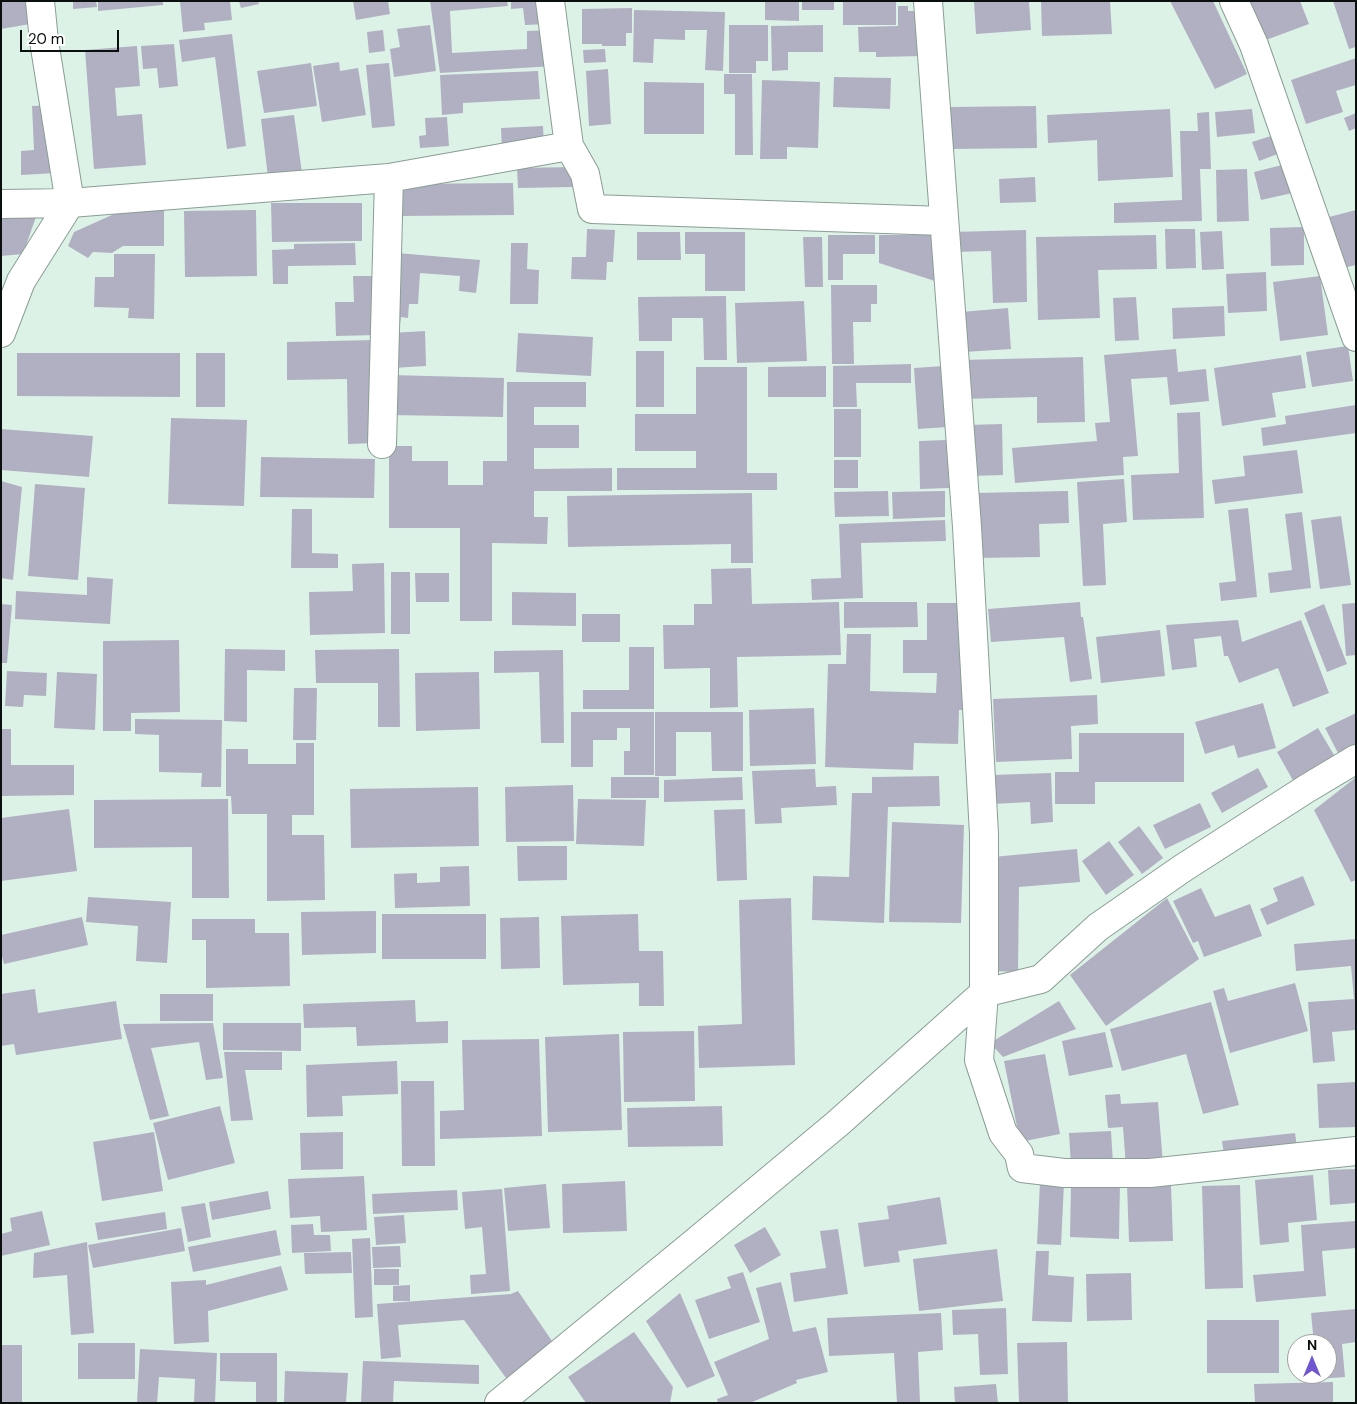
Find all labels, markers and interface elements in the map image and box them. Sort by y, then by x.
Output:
scale bar [22,20,121,52]
text: 20 m [28,29,64,49]
north arrow [1287,1334,1337,1384]
text: N [1307,1336,1317,1354]

